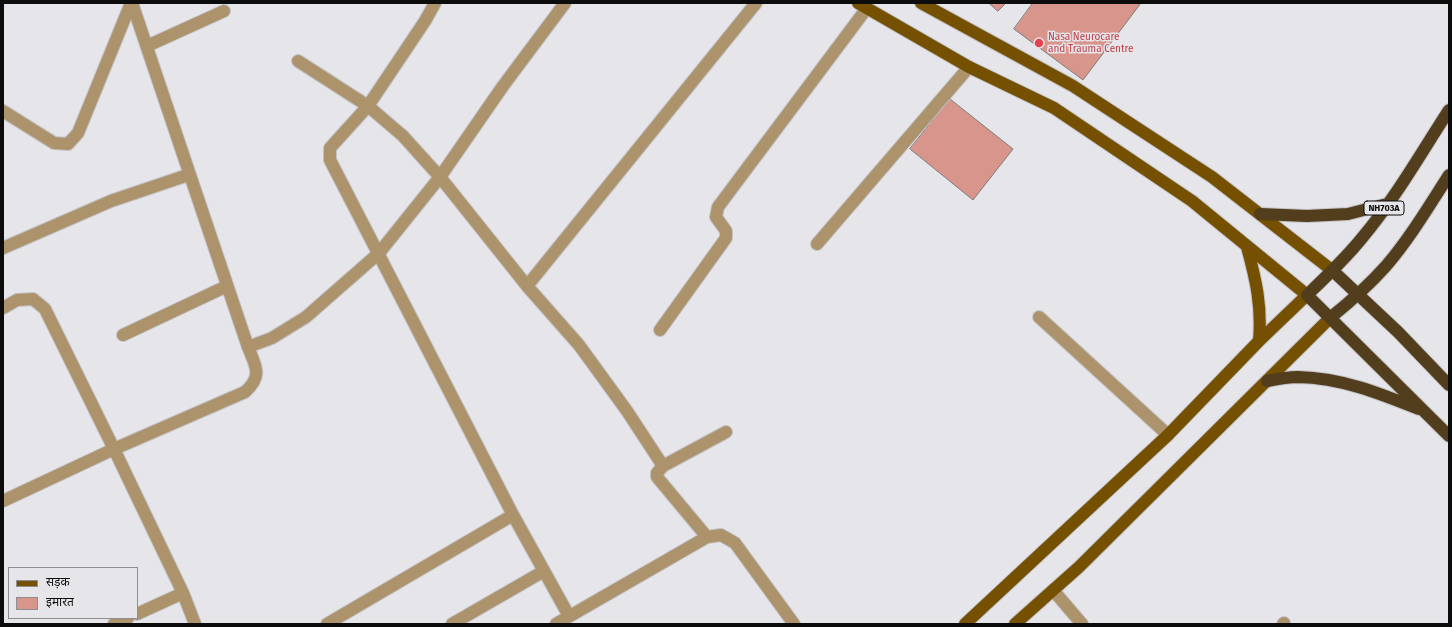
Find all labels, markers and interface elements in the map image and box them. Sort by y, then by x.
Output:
place label: Nasa Neurocare and Trauma Centre [1048,31,1134,54]
marker: Nasa Neurocare and Trauma Centre [1033,37,1045,49]
road number: NH703A [1364,201,1404,215]
legend [8,567,138,619]
text: सड़क [46,575,70,589]
text: इमारत [46,595,74,609]

